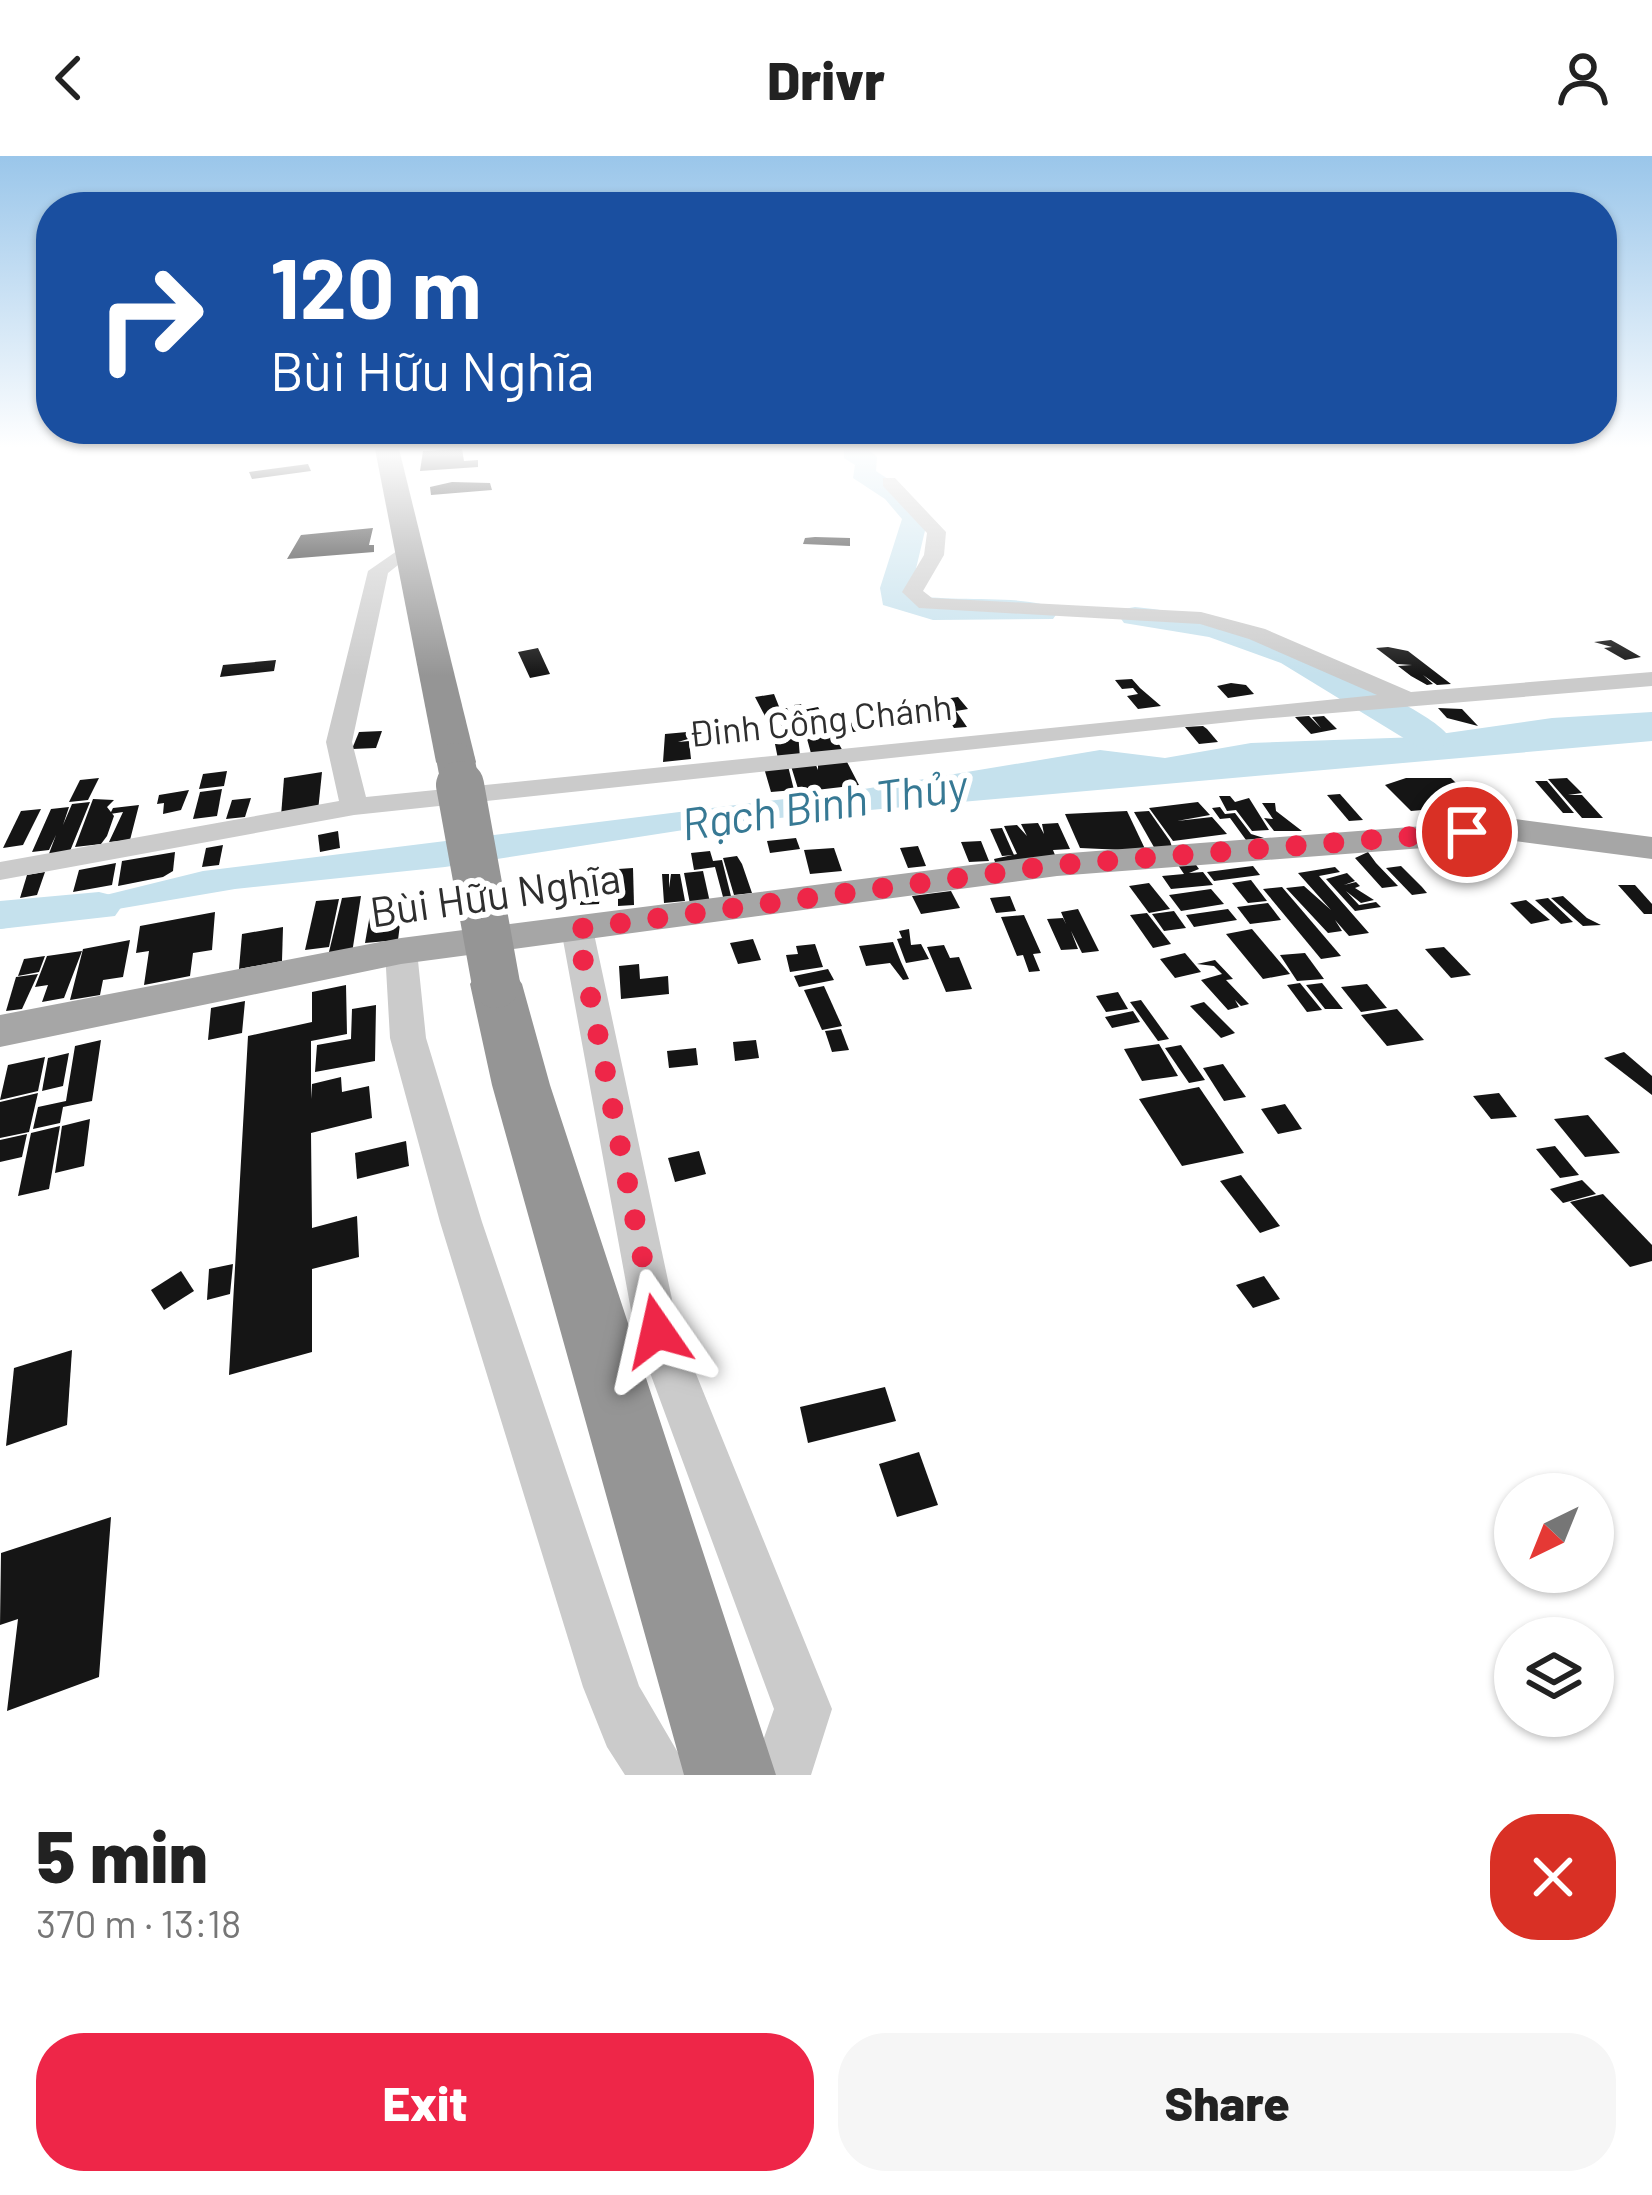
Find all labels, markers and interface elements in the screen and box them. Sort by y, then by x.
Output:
icon: back [36,45,102,111]
icon: person [1550,45,1616,111]
text: Drivr [767,46,885,111]
text: 120 m [270,235,482,336]
icon: right [72,240,228,396]
text: Bùi Hữu Nghĩa [270,337,595,402]
street label: Đinh Công Chánh [686,684,954,754]
water label: Rạch Bình Thủy [678,756,972,850]
pin [1416,781,1518,883]
icon: arrive [1434,799,1500,865]
street label: Bùi Hữu Nghĩa [367,851,624,936]
position arrow [594,1268,720,1394]
north arrow [1494,1473,1614,1593]
map controls [1494,1473,1614,1737]
button: layers [1494,1617,1614,1737]
text: 5 min [36,1811,208,1897]
button: close [1490,1814,1616,1940]
text: 370 m · 13:18 [36,1899,241,1946]
button: Exit [36,2033,814,2171]
button: Share [838,2033,1616,2171]

